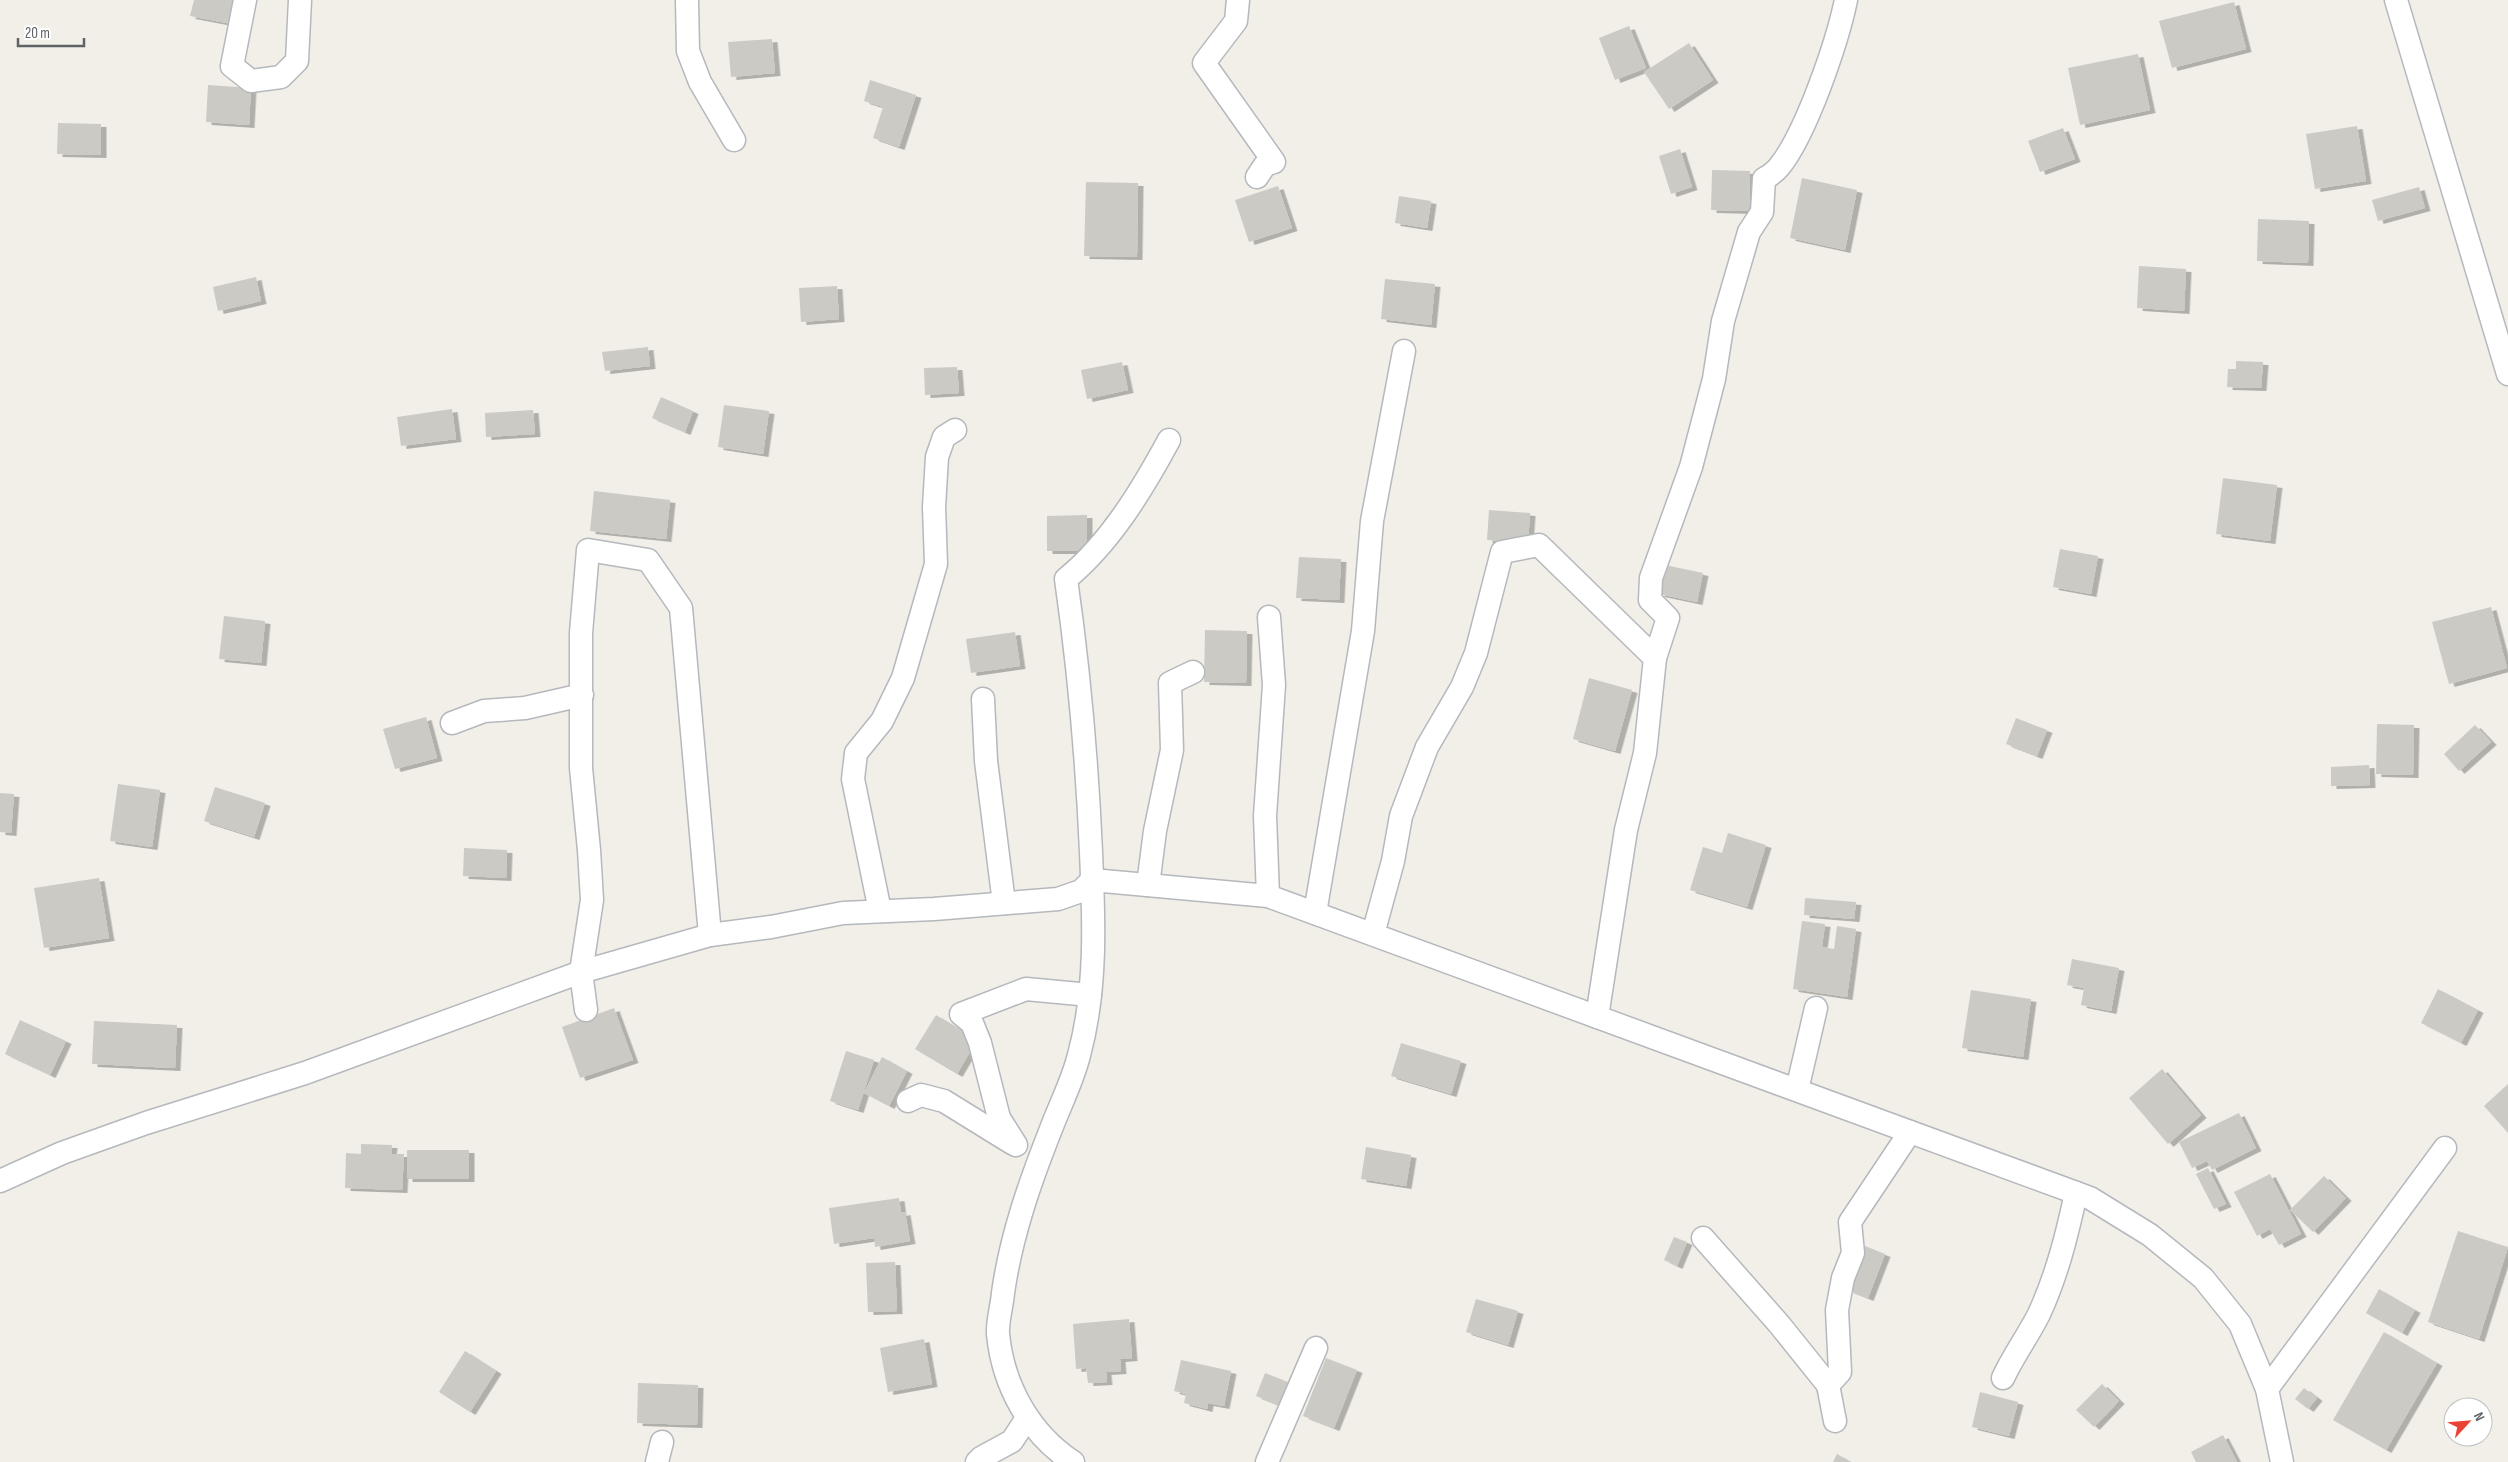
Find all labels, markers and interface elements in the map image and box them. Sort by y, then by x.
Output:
scale bar [18,15,84,47]
text: 20 m [25,24,50,43]
north arrow [2443,1397,2493,1447]
text: N [2470,1409,2489,1424]

